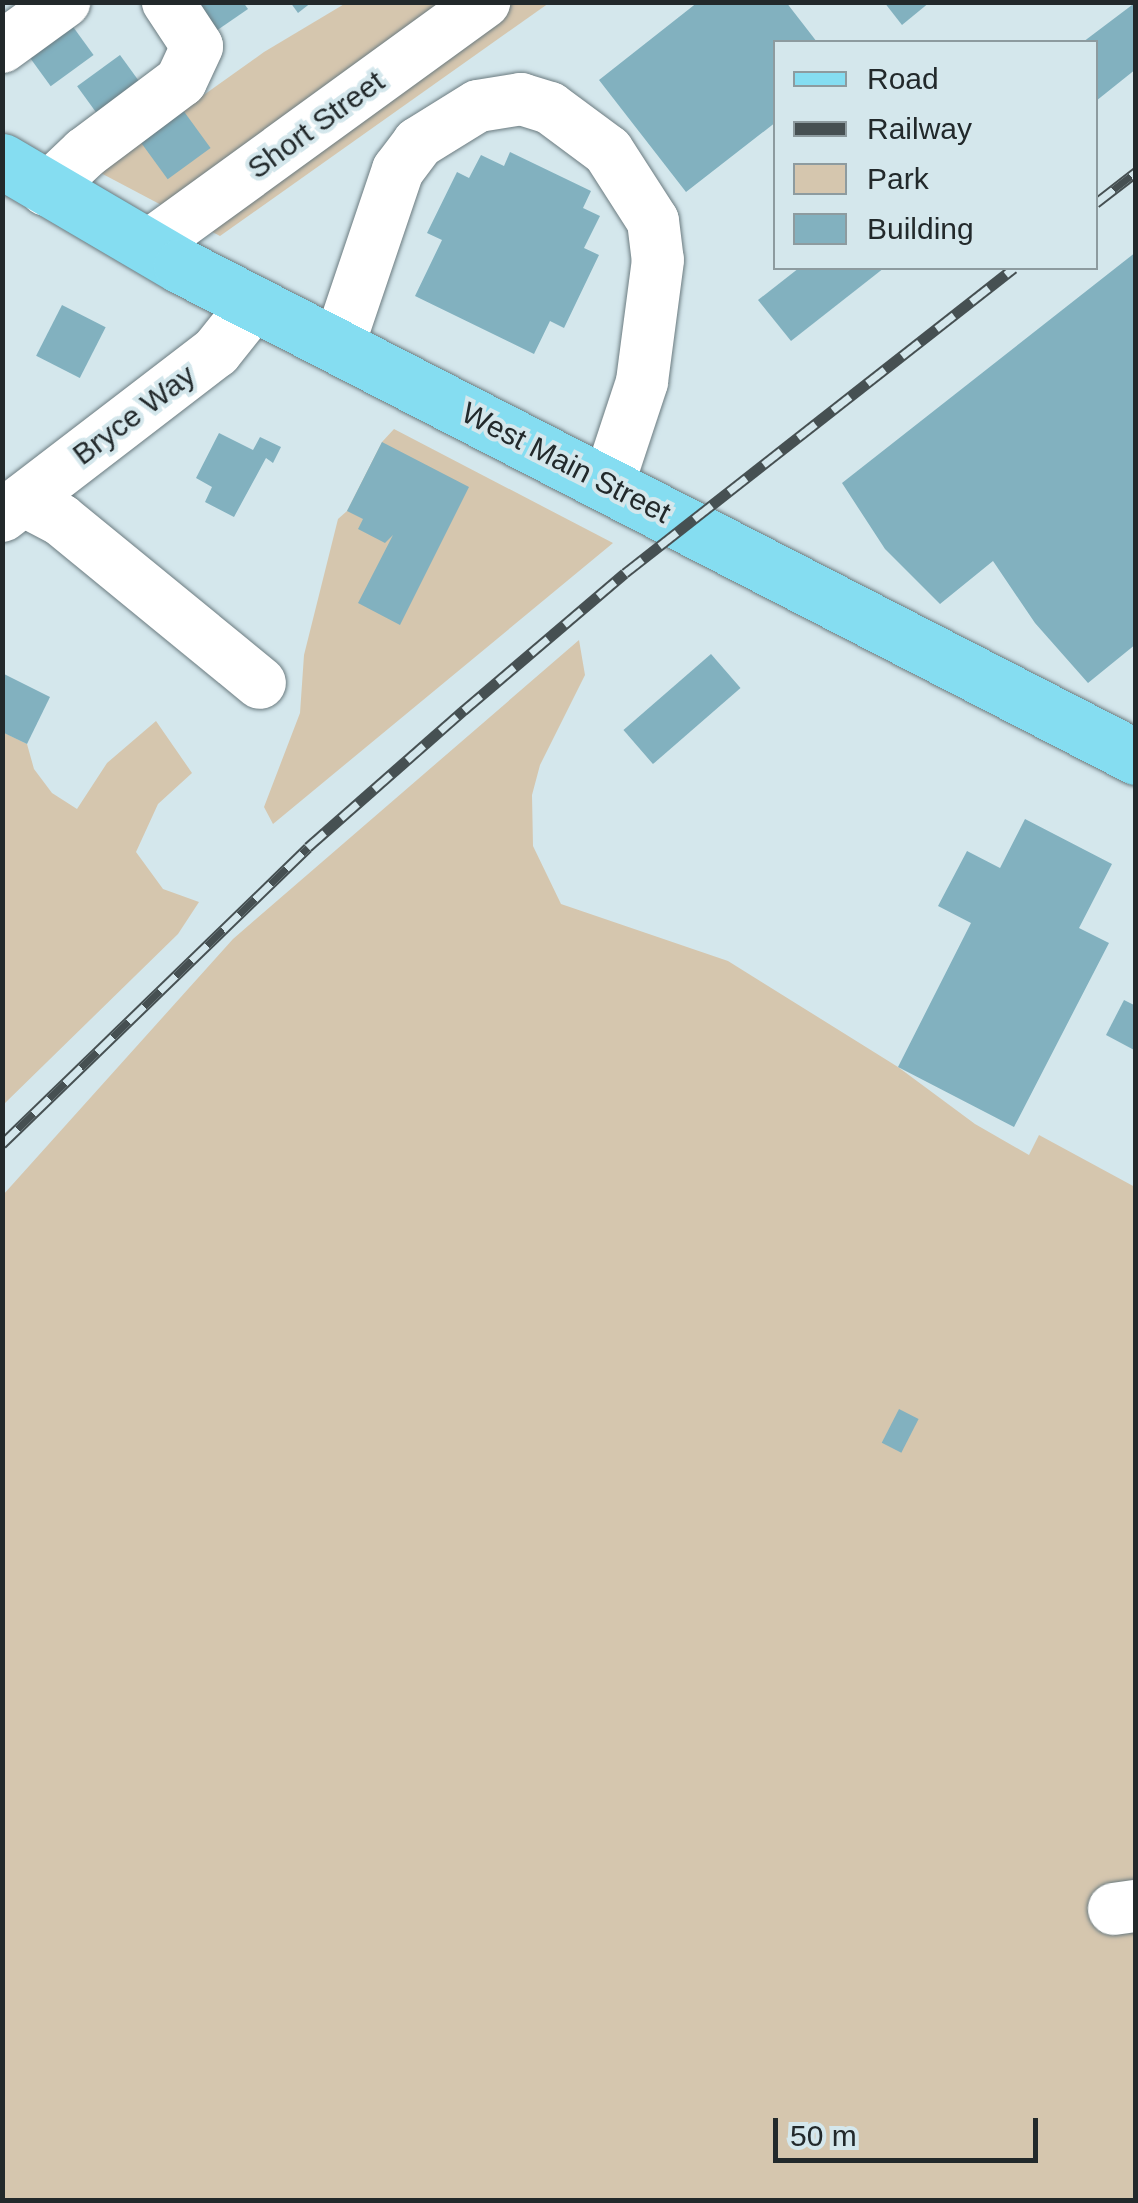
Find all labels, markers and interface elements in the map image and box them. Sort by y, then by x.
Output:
legend [773,40,1098,270]
text: Road [867,62,939,95]
street label: Short Street [241,63,391,187]
text: Railway [867,112,972,145]
text: Park [867,162,929,195]
text: Building [867,212,974,245]
street label: Bryce Way [66,357,202,473]
street label: West Main Street [456,395,676,531]
scale bar [778,2098,1043,2160]
text: 50 m [790,2119,857,2152]

